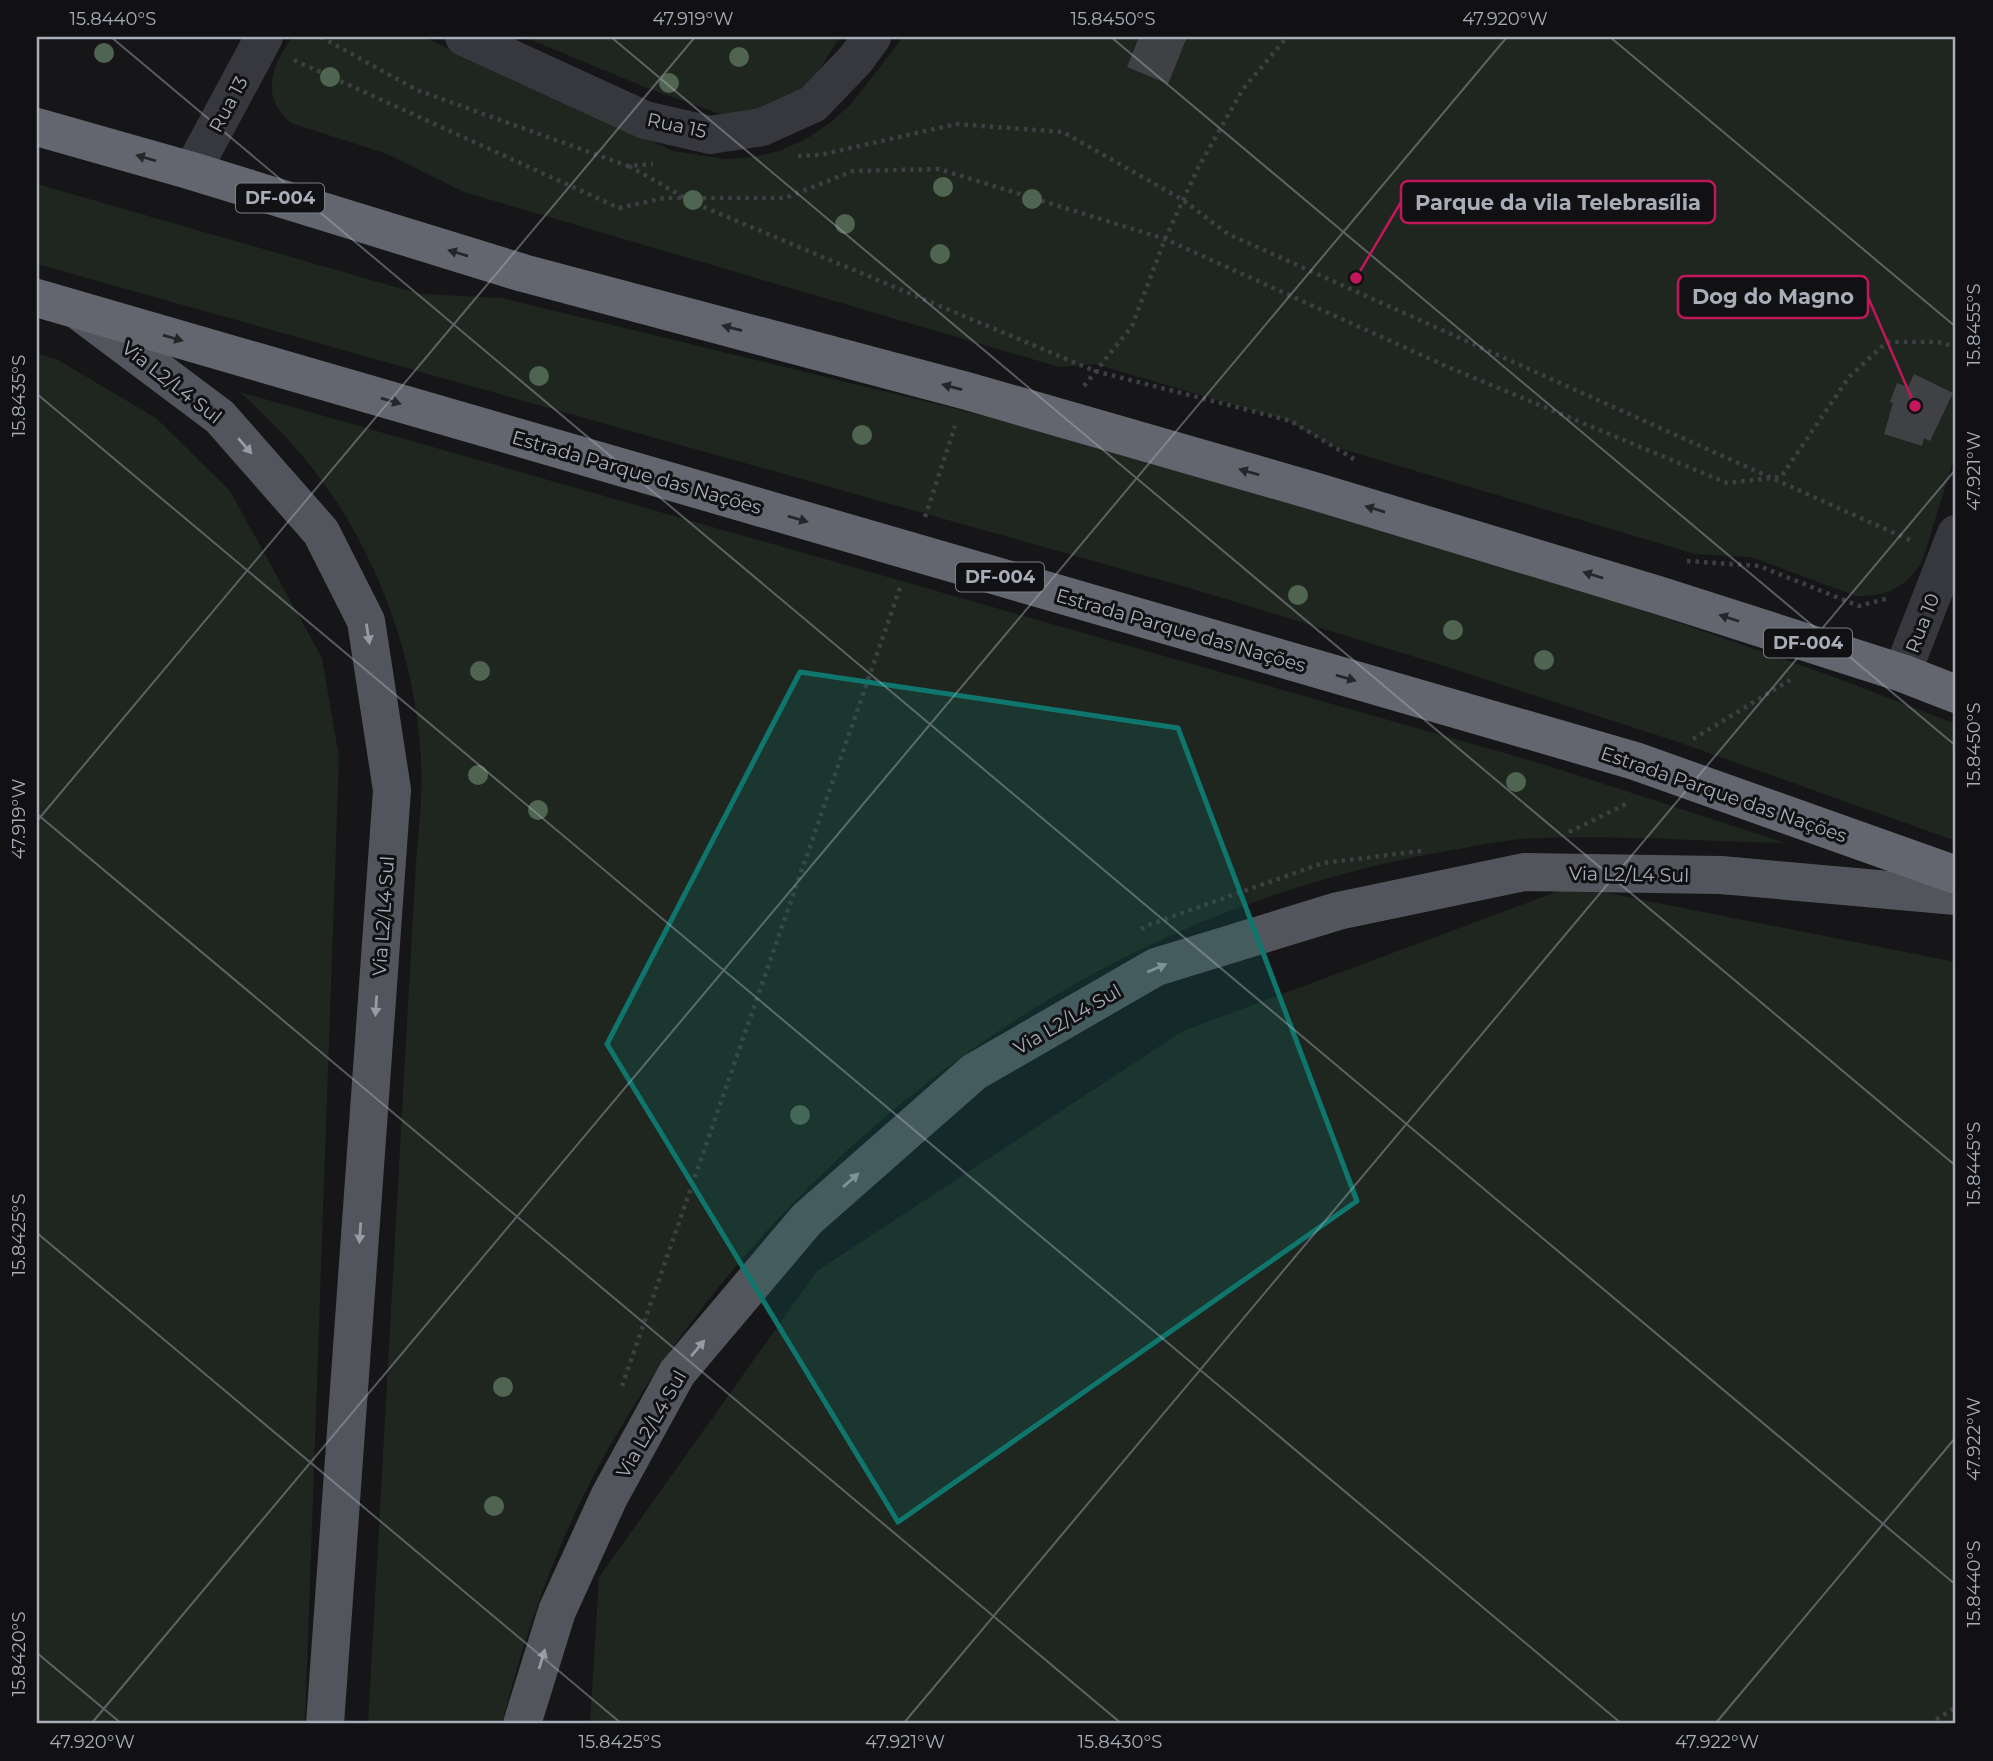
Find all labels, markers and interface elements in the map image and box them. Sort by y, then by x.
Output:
text: 15.8440°S [70,8,156,30]
text: 47.919°W [653,8,733,30]
text: 15.8450°S [1070,8,1156,30]
text: 47.920°W [1462,8,1548,30]
street label: Rua 13 [204,72,253,136]
street label: Rua 15 [645,108,709,143]
one-way arrow [135,152,156,162]
callout: Parque da vila Telebrasília [1401,181,1715,223]
road number: DF-004 [236,183,324,212]
text: Parque da vila Telebrasília [1415,190,1701,215]
one-way arrow [447,247,468,257]
callout: Dog do Magno [1678,276,1868,318]
text: 15.8455°S [1963,283,1985,367]
text: Dog do Magno [1692,284,1854,309]
one-way arrow [721,323,742,333]
one-way arrow [163,333,184,343]
street label: Via L2/L4 Sul [117,336,226,429]
text: 15.8435°S [8,355,30,437]
one-way arrow [941,381,963,392]
one-way arrow [381,396,403,407]
street label: Estrada Parque das Nações [509,426,764,519]
text: 47.921°W [1963,431,1985,511]
one-way arrow [237,437,252,454]
one-way arrow [1238,466,1259,476]
one-way arrow [1364,503,1385,514]
one-way arrow [788,514,809,524]
road number: DF-004 [956,562,1044,592]
one-way arrow [1582,570,1603,580]
street label: Estrada Parque das Nações [1053,584,1308,677]
street label: Rua 10 [1901,590,1944,656]
one-way arrow [1719,612,1740,623]
one-way arrow [363,623,374,645]
road number: DF-004 [1764,628,1852,658]
one-way arrow [1336,673,1357,683]
text: 15.8450°S [1963,702,1985,788]
street label: Estrada Parque das Nações [1598,741,1850,847]
text: 47.919°W [8,779,30,859]
street label: Via L2/L4 Sul [368,855,399,977]
street label: Via L2/L4 Sul [1569,862,1689,887]
one-way arrow [1147,962,1168,973]
street label: Via L2/L4 Sul [1009,979,1125,1059]
one-way arrow [370,995,381,1017]
text: 15.8445°S [1963,1122,1985,1206]
one-way arrow [842,1172,860,1188]
text: 15.8425°S [8,1193,30,1277]
one-way arrow [354,1222,365,1244]
one-way arrow [690,1339,705,1356]
street label: Via L2/L4 Sul [611,1366,691,1482]
text: 47.922°W [1963,1397,1985,1481]
text: 15.8440°S [1963,1541,1985,1627]
text: 15.8420°S [8,1611,30,1697]
one-way arrow [537,1648,547,1669]
text: 47.920°W [49,1731,135,1753]
text: 15.8425°S [578,1731,662,1753]
text: 47.921°W [865,1731,945,1753]
text: 15.8430°S [1078,1731,1162,1753]
text: 47.922°W [1675,1731,1759,1753]

